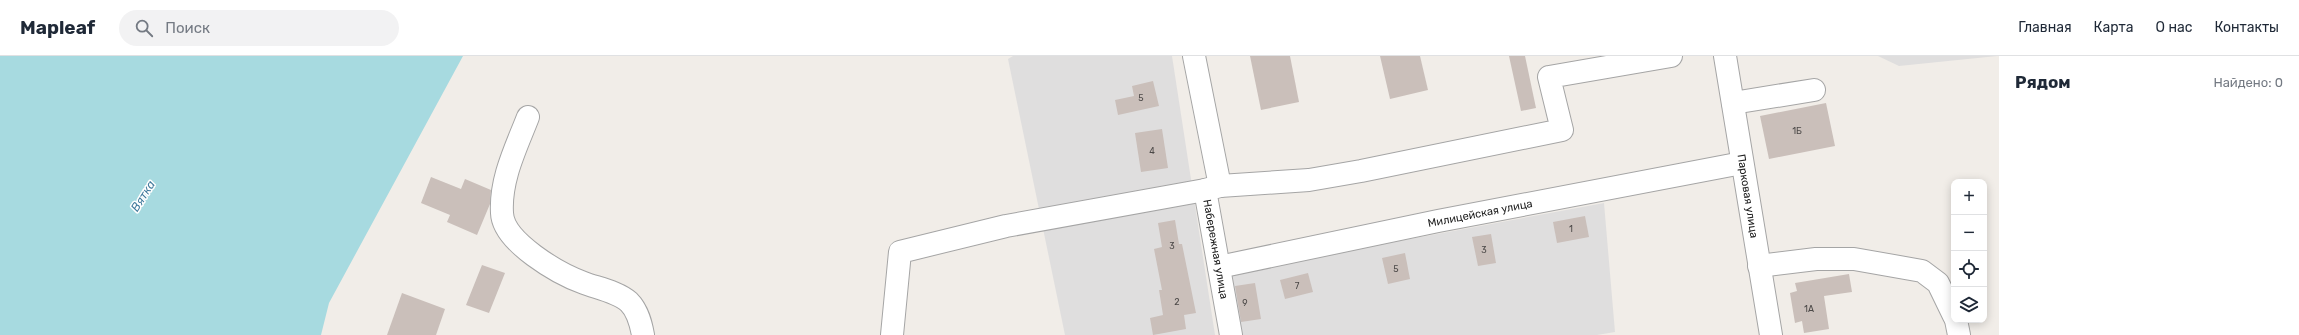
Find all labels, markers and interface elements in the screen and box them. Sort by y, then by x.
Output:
search box [119,10,399,46]
text: Mapleaf [20,16,95,39]
icon: search [133,17,155,39]
text: Поиск [165,19,210,37]
text: Главная [2018,19,2072,36]
text: Карта [2094,19,2134,36]
text: О нас [2156,19,2192,36]
text: Контакты [2214,19,2279,36]
text: Рядом [2015,72,2071,92]
text: Найдено: 0 [2213,75,2283,90]
house number: 5 [1138,93,1144,103]
house number: 1Б [1792,126,1802,136]
house number: 4 [1149,146,1155,156]
street label: Парковая улица [1734,153,1761,239]
water label: Вятка [128,178,158,214]
map controls [1951,179,1987,323]
button: + [1951,179,1987,215]
street label: Милицейская улица [1427,197,1534,230]
street label: Набережная улица [1200,198,1231,300]
button: − [1951,215,1987,251]
house number: 1 [1569,224,1573,234]
house number: 3 [1169,241,1175,251]
house number: 3 [1481,245,1487,255]
button: locate [1951,251,1987,287]
house number: 5 [1393,264,1399,274]
house number: 7 [1295,281,1300,291]
button: layers [1951,287,1987,323]
house number: 2 [1174,297,1180,307]
house number: 9 [1242,298,1248,308]
house number: 1А [1804,304,1814,314]

